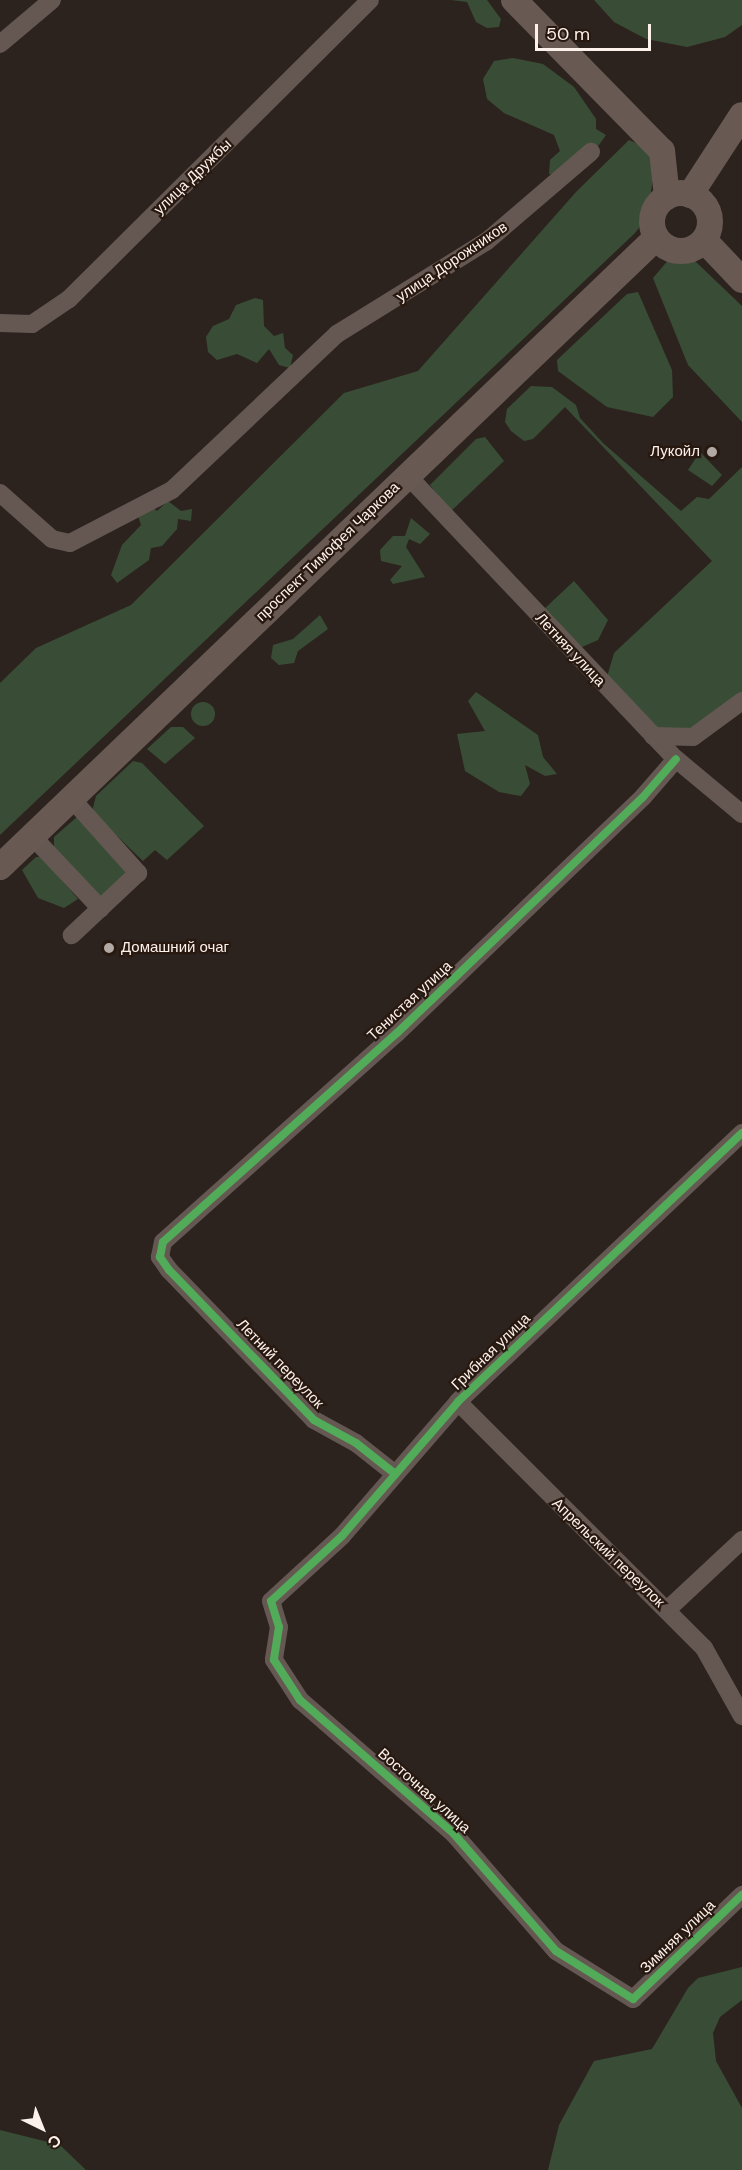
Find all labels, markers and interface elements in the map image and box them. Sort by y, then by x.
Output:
scale bar [538,12,654,50]
text: 50 m [546,22,590,46]
street label: улица Дружбы [150,136,236,218]
street label: улица Дорожников [393,218,511,306]
place label: Лукойл [650,443,700,461]
marker: Лукойл [705,445,719,459]
street label: проспект Тимофея Чаркова [252,479,404,625]
street label: Летняя улица [531,609,609,691]
place label: Домашний очаг [121,939,229,957]
marker: Домашний очаг [102,941,116,955]
street label: Тенистая улица [364,957,456,1045]
street label: Грибная улица [448,1310,534,1394]
street label: Летний переулок [233,1315,327,1413]
street label: Апрельский переулок [548,1495,668,1611]
street label: Восточная улица [374,1745,474,1837]
street label: Зимняя улица [637,1897,719,1977]
north arrow [12,2098,72,2158]
text: С [43,2130,66,2153]

